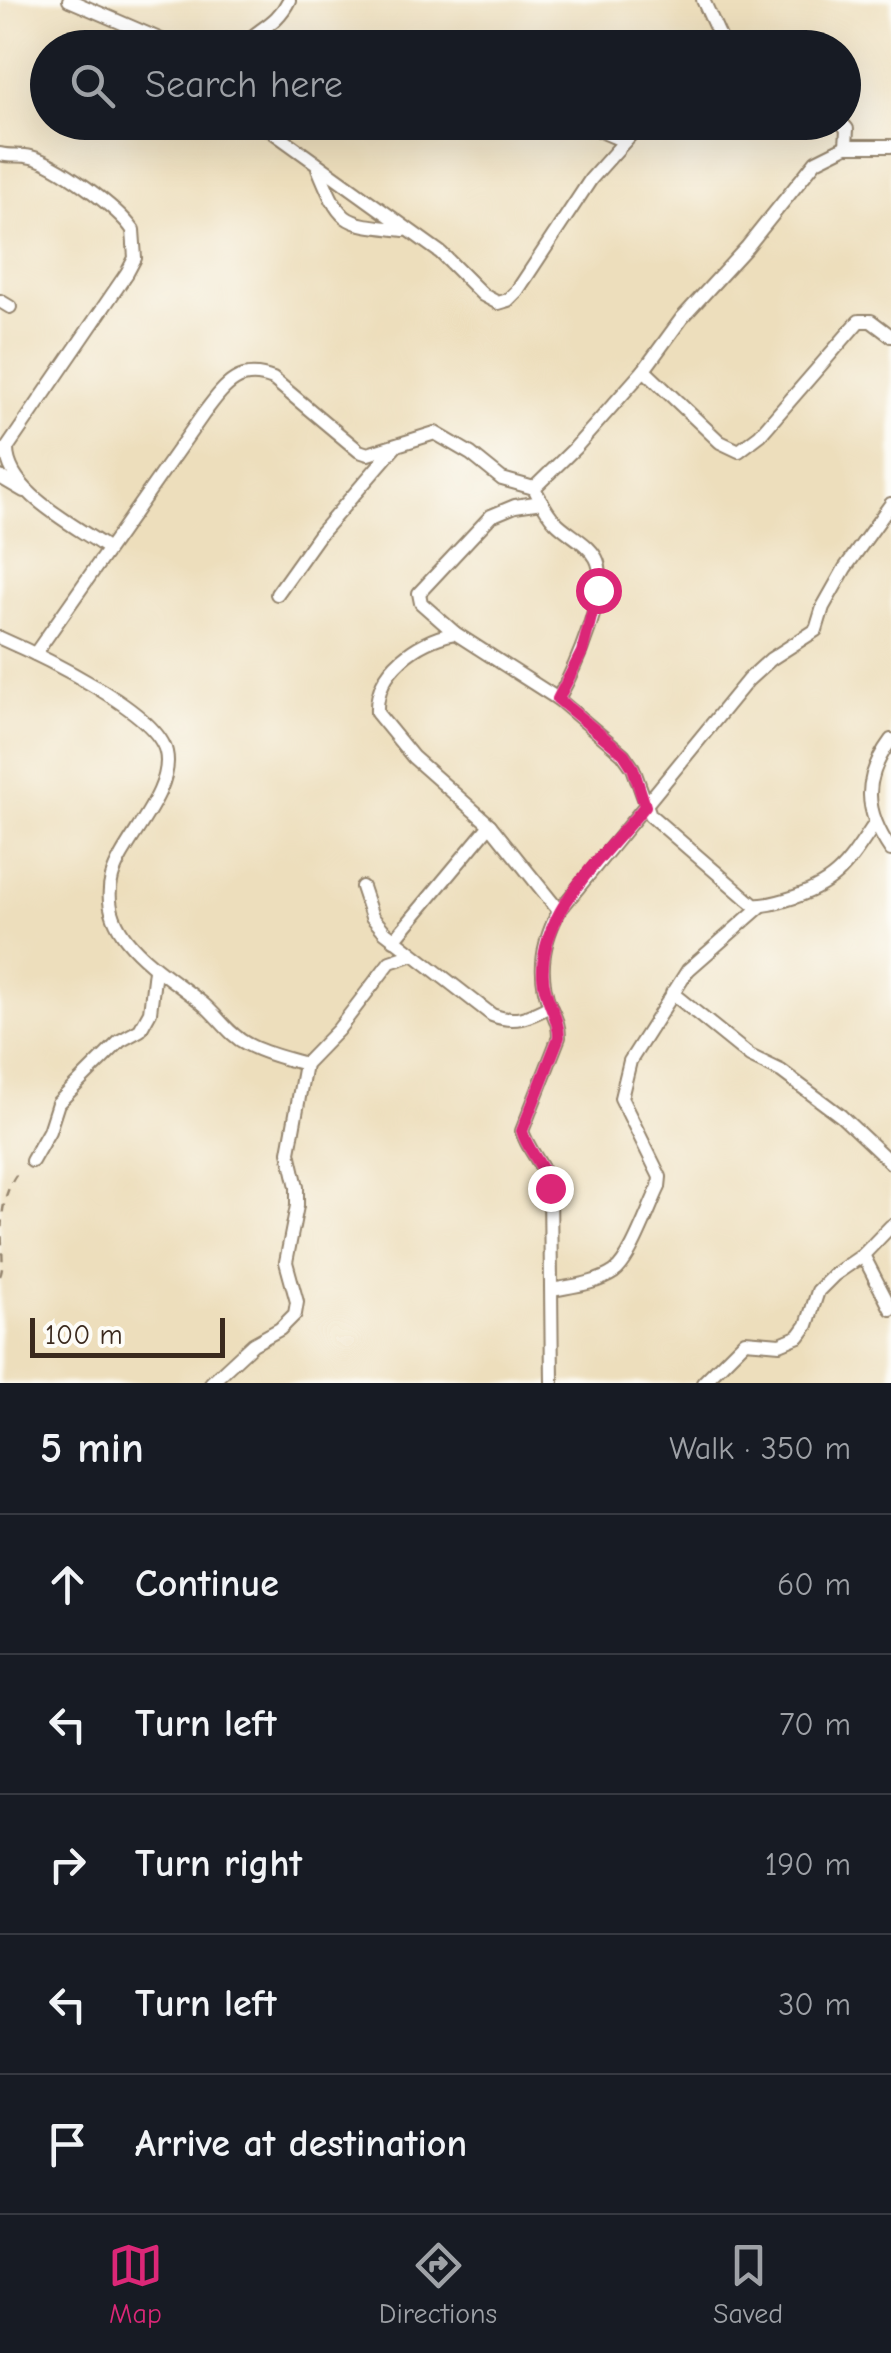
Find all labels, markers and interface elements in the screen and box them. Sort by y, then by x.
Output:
search box [30,30,861,140]
icon: search [65,58,120,113]
text: Search here [145,63,343,107]
route start [576,568,622,614]
route end [528,1166,574,1212]
scale bar [30,1313,225,1358]
text: 100 m [45,1319,123,1351]
text: 5 min [40,1424,144,1473]
text: Walk · 350 m [669,1430,851,1467]
icon: ahead [40,1557,95,1612]
text: Continue [135,1562,279,1606]
text: 60 m [777,1566,851,1603]
icon: left [40,1697,95,1752]
text: Turn left [135,1702,276,1746]
text: 70 m [779,1706,851,1743]
icon: right [40,1837,95,1892]
text: Turn right [135,1842,302,1886]
text: 190 m [765,1846,851,1883]
icon: left [40,1977,95,2032]
text: Turn left [135,1982,276,2026]
text: 30 m [778,1986,851,2023]
icon: arrive [40,2117,95,2172]
text: Arrive at destination [135,2122,467,2166]
tab: Map [108,2238,163,2330]
tab: Directions [379,2238,497,2330]
tab: Saved [713,2238,783,2330]

